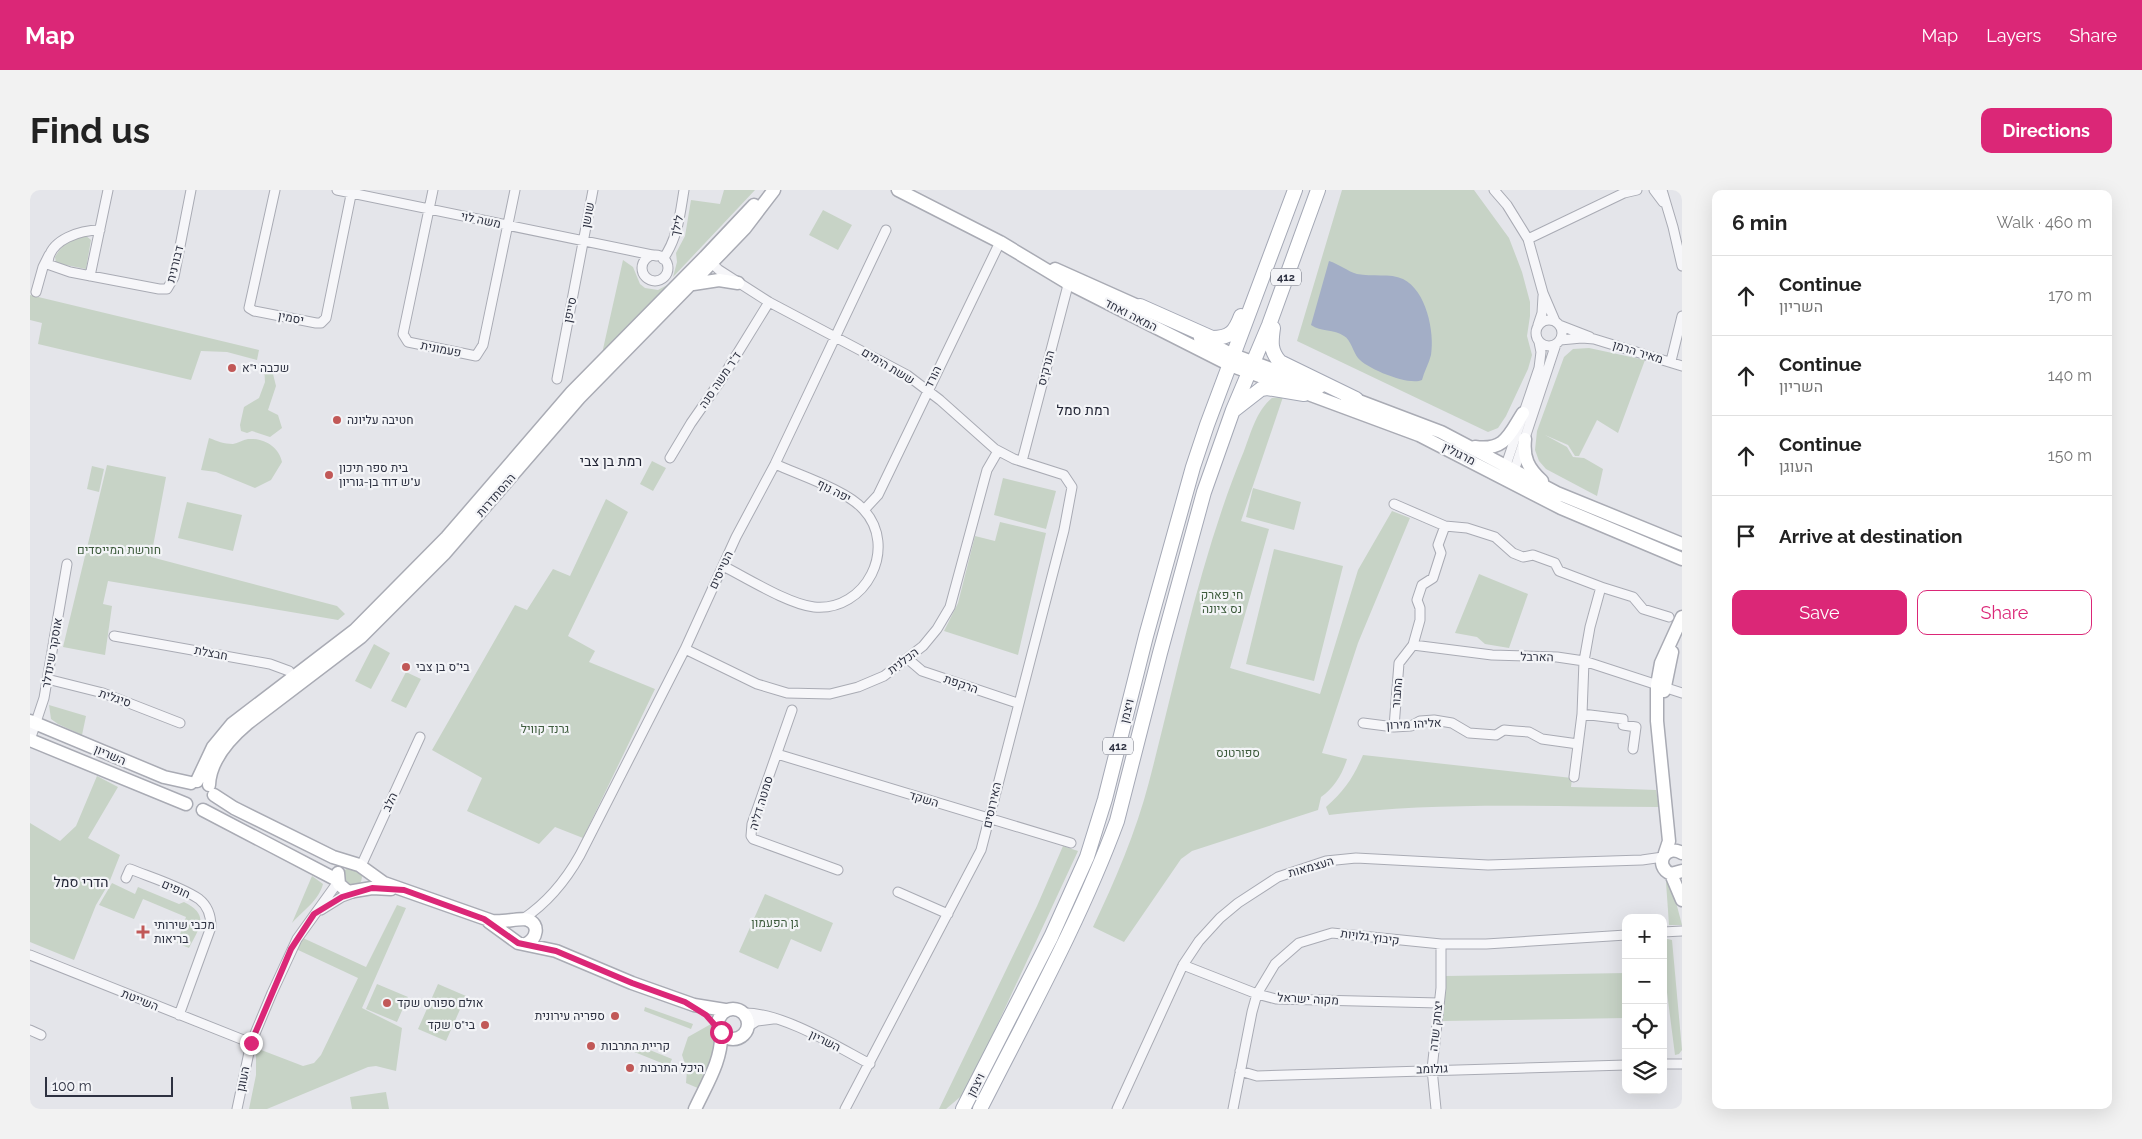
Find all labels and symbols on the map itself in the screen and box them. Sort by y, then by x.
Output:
street label: שושן [579,201,597,229]
street label: משה לוי [460,209,502,231]
street label: לילך [668,214,686,238]
street label: דבורנית [164,244,186,284]
road number: 412 [1271,268,1301,285]
street label: סייפן [561,296,579,324]
street label: המאה ואחד [1102,296,1160,334]
street label: יסמין [277,309,305,327]
street label: פעמונית [419,338,463,360]
street label: מאיר הרמן [1611,338,1665,366]
street label: ששת הימים [859,345,917,387]
street label: ד"ר משה סנה [696,349,744,411]
street label: הנרקיס [1035,349,1057,387]
place label: שכבה י"א [242,361,289,375]
marker: שכבה י"א [226,362,238,374]
street label: הורד [922,364,944,390]
district label: רמת סמל [1056,402,1110,418]
place label: חטיבה עליונה [347,413,413,427]
marker: חטיבה עליונה [331,414,343,426]
street label: מרגולין [1440,440,1478,468]
district label: רמת בן צבי [580,453,642,469]
place label: בית ספר תיכון ע"ש דוד בן-גוריון [339,461,421,489]
marker: בית ספר תיכון ע"ש דוד בן-גוריון [323,469,335,481]
street label: ההסתדרות [474,471,518,519]
street label: יפה נוף [815,477,853,505]
park label: חורשת המייסדים [77,543,161,557]
street label: הטייסים [706,549,736,591]
park label: חי פארק נס ציונה [1201,588,1243,616]
street label: אוסקר שינדלר [39,616,65,689]
street label: חבצלת [193,643,229,663]
street label: הכלנית [885,645,921,677]
street label: הארבל [1520,650,1554,664]
place label: בי"ס בן צבי [416,660,470,674]
marker: בי"ס בן צבי [400,661,412,673]
street label: הרקפת [942,672,980,696]
street label: התבור [1389,677,1405,709]
street label: סיגלית [97,686,133,710]
street label: ויצמן [1117,697,1137,725]
street label: אליהו מירון [1386,716,1442,732]
park label: גרנד קוויל [521,722,570,736]
road number: 412 [1103,738,1133,754]
street label: השריון [92,742,128,768]
park label: ספורטנס [1216,746,1260,760]
street label: סמטה דליה [746,774,776,832]
street label: האירוסים [980,781,1004,829]
street label: השקד [907,788,941,810]
street label: הלב [380,790,400,814]
street label: העצמאות [1287,854,1335,880]
district label: הדרי סמל [53,874,109,890]
street label: חופים [160,877,192,901]
park label: גן הפעמון [751,916,799,930]
place label: מכבי שירותי בריאות [154,918,215,946]
marker: מכבי שירותי בריאות [136,925,150,939]
street label: קיבוץ גלויות [1340,926,1400,948]
street label: השייטת [119,986,161,1014]
street label: מקוה ישראל [1277,990,1339,1008]
place label: אולם ספורט שקד [397,996,484,1010]
marker: אולם ספורט שקד [381,997,393,1009]
street label: יצחק שדה [1426,1000,1446,1052]
place label: ספריה עירונית [535,1009,605,1023]
marker: ספריה עירונית [609,1010,621,1022]
place label: בי"ס שקד [428,1018,476,1032]
marker: בי"ס שקד [479,1019,491,1031]
route start [710,1021,733,1044]
street label: השריון [807,1027,843,1055]
route end [240,1032,263,1055]
place label: קריית התרבות [601,1039,670,1053]
marker: קריית התרבות [585,1040,597,1052]
place label: היכל התרבות [640,1061,704,1075]
street label: גולומב [1416,1061,1448,1077]
marker: היכל התרבות [624,1062,636,1074]
street label: העוגן [233,1065,253,1093]
street label: ויצמן [964,1071,988,1099]
scale bar [45,1074,172,1097]

